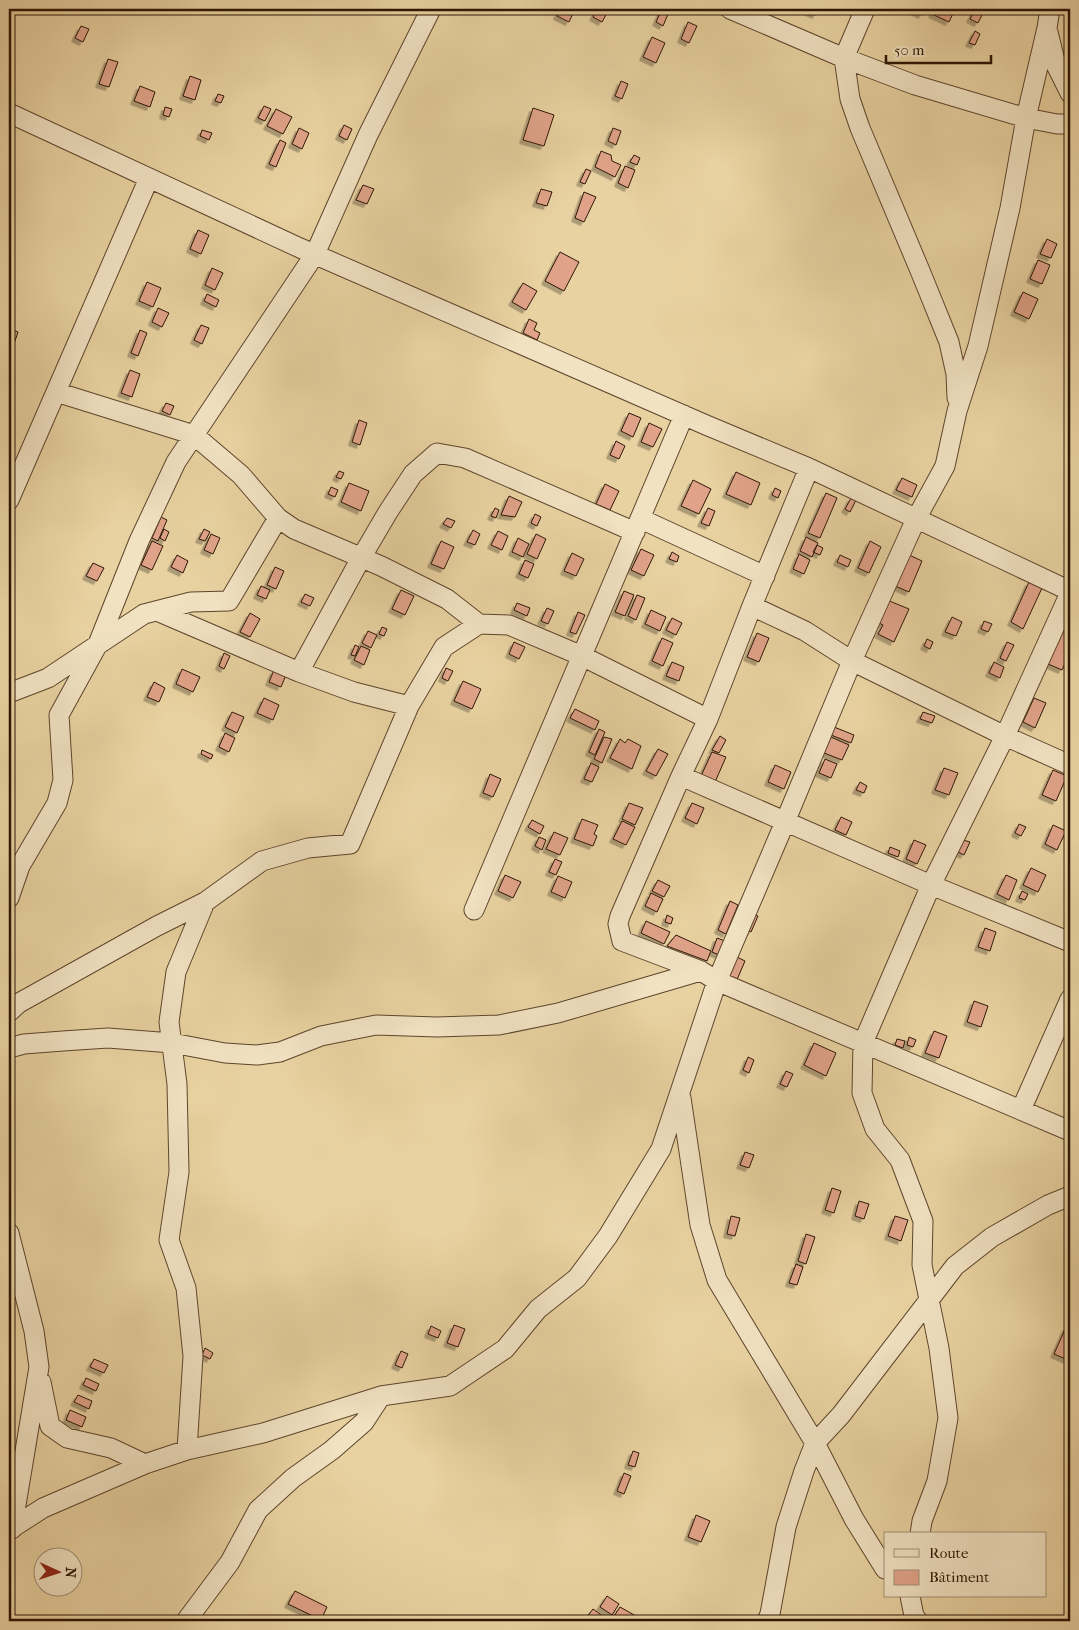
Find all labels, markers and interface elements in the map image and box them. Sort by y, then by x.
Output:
scale bar [886,32,992,64]
text: 50 m [894,41,925,59]
legend [884,1532,1046,1598]
text: Route [929,1544,969,1562]
north arrow [32,1548,82,1598]
text: N [62,1567,79,1579]
text: Bâtiment [929,1568,990,1586]

